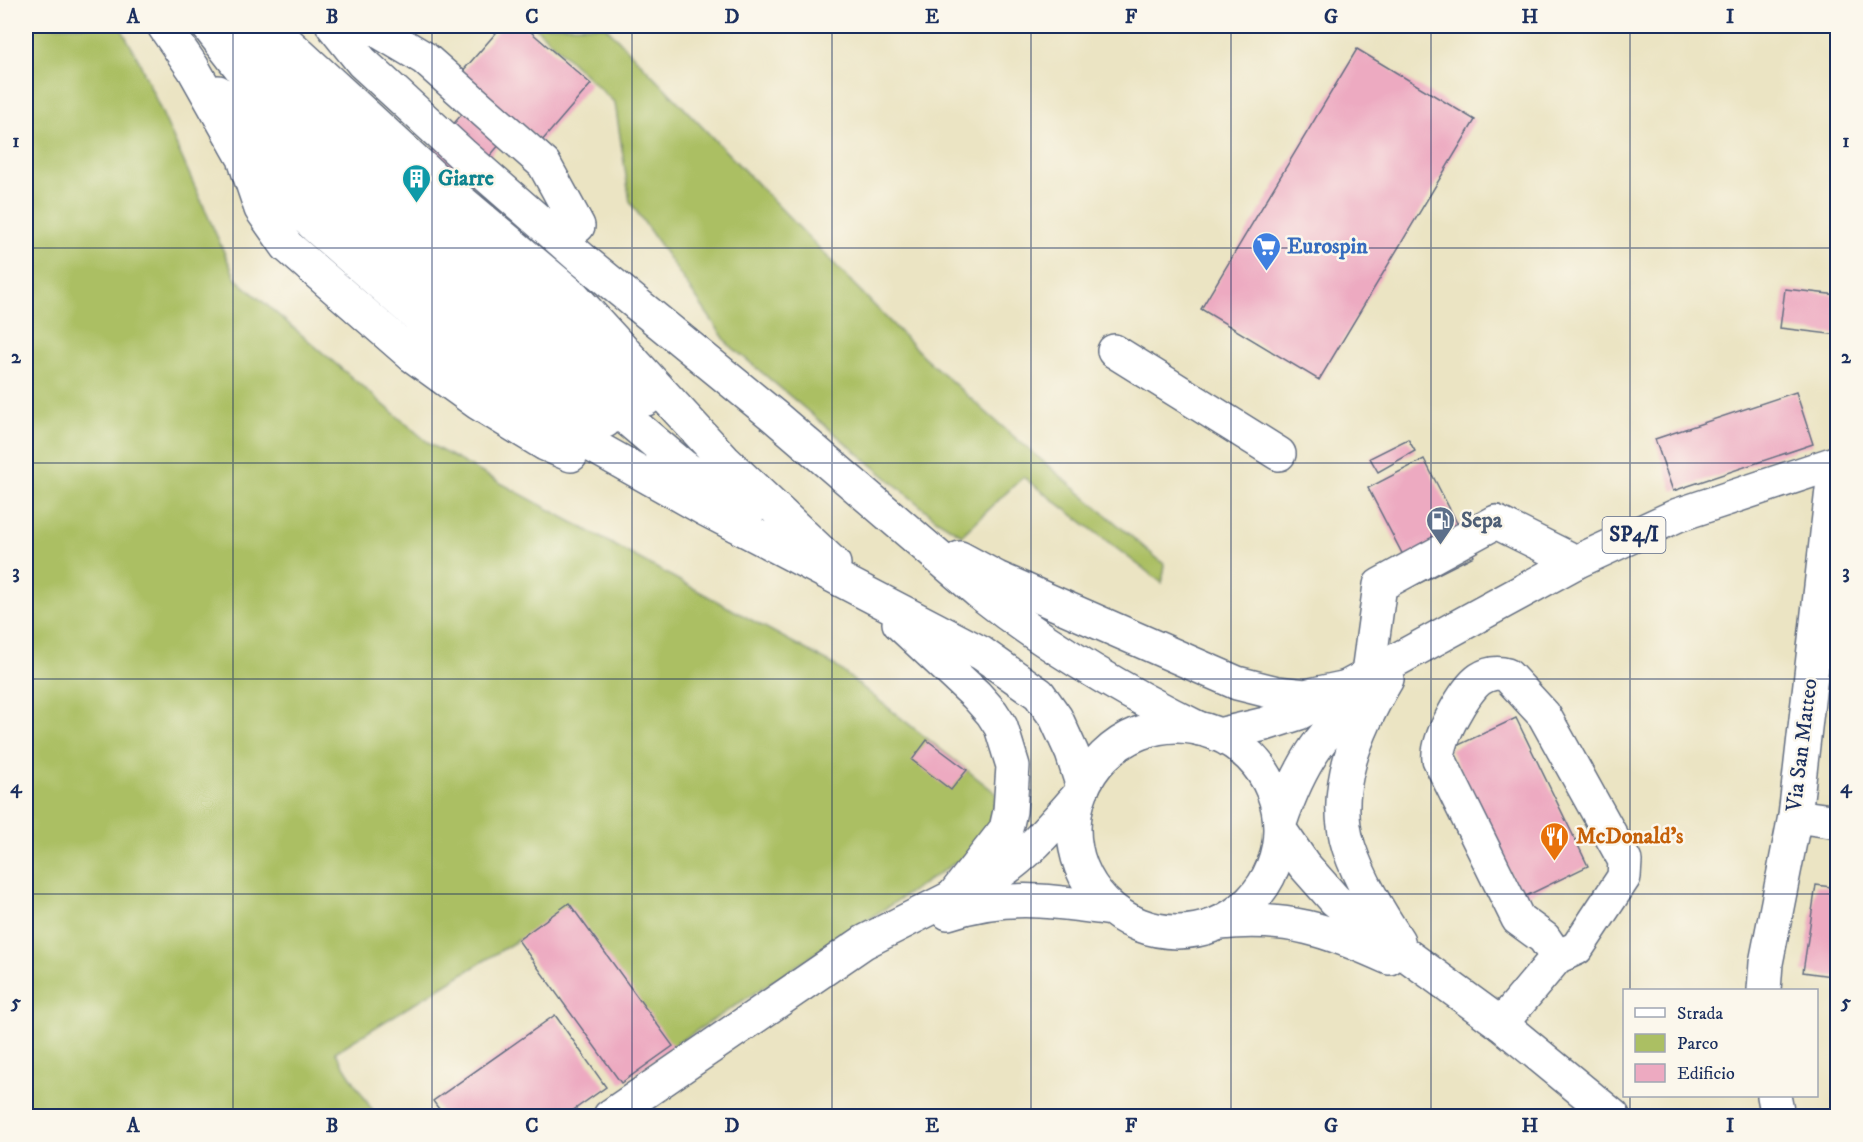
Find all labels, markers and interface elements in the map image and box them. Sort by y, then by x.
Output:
text: A [126,5,141,30]
text: B [326,5,338,30]
text: C [525,5,539,30]
text: D [725,5,740,30]
text: E [925,5,939,30]
text: F [1125,5,1138,30]
text: G [1324,5,1338,30]
text: H [1522,5,1539,30]
text: I [1726,5,1734,30]
text: 1 [12,129,20,154]
text: 1 [1842,129,1850,154]
building icon: Giarre [401,162,433,204]
place label: Giarre [438,165,494,192]
supermarket icon: Eurospin [1250,230,1282,272]
place label: Eurospin [1287,233,1368,260]
text: 2 [11,345,22,370]
text: 2 [1841,345,1852,370]
fuel station icon: Sepa [1424,504,1456,546]
place label: Sepa [1461,507,1503,534]
road number: SP4/I [1602,517,1666,553]
text: 3 [12,560,20,585]
text: 3 [1842,560,1850,585]
street label: Via San Matteo [1780,677,1824,814]
text: 4 [10,775,23,800]
text: 4 [1840,775,1853,800]
restaurant icon: McDonald's [1539,820,1571,862]
place label: McDonald's [1576,823,1684,850]
legend [1623,989,1818,1097]
text: 5 [10,990,21,1015]
text: 5 [1840,990,1851,1015]
text: Strada [1677,1003,1724,1025]
text: Parco [1677,1033,1718,1055]
text: Edificio [1677,1063,1735,1085]
text: A [126,1114,141,1139]
text: B [326,1114,338,1139]
text: C [525,1114,539,1139]
text: D [725,1114,740,1139]
text: E [925,1114,939,1139]
text: F [1125,1114,1138,1139]
text: G [1324,1114,1338,1139]
text: H [1522,1114,1539,1139]
text: I [1726,1114,1734,1139]

